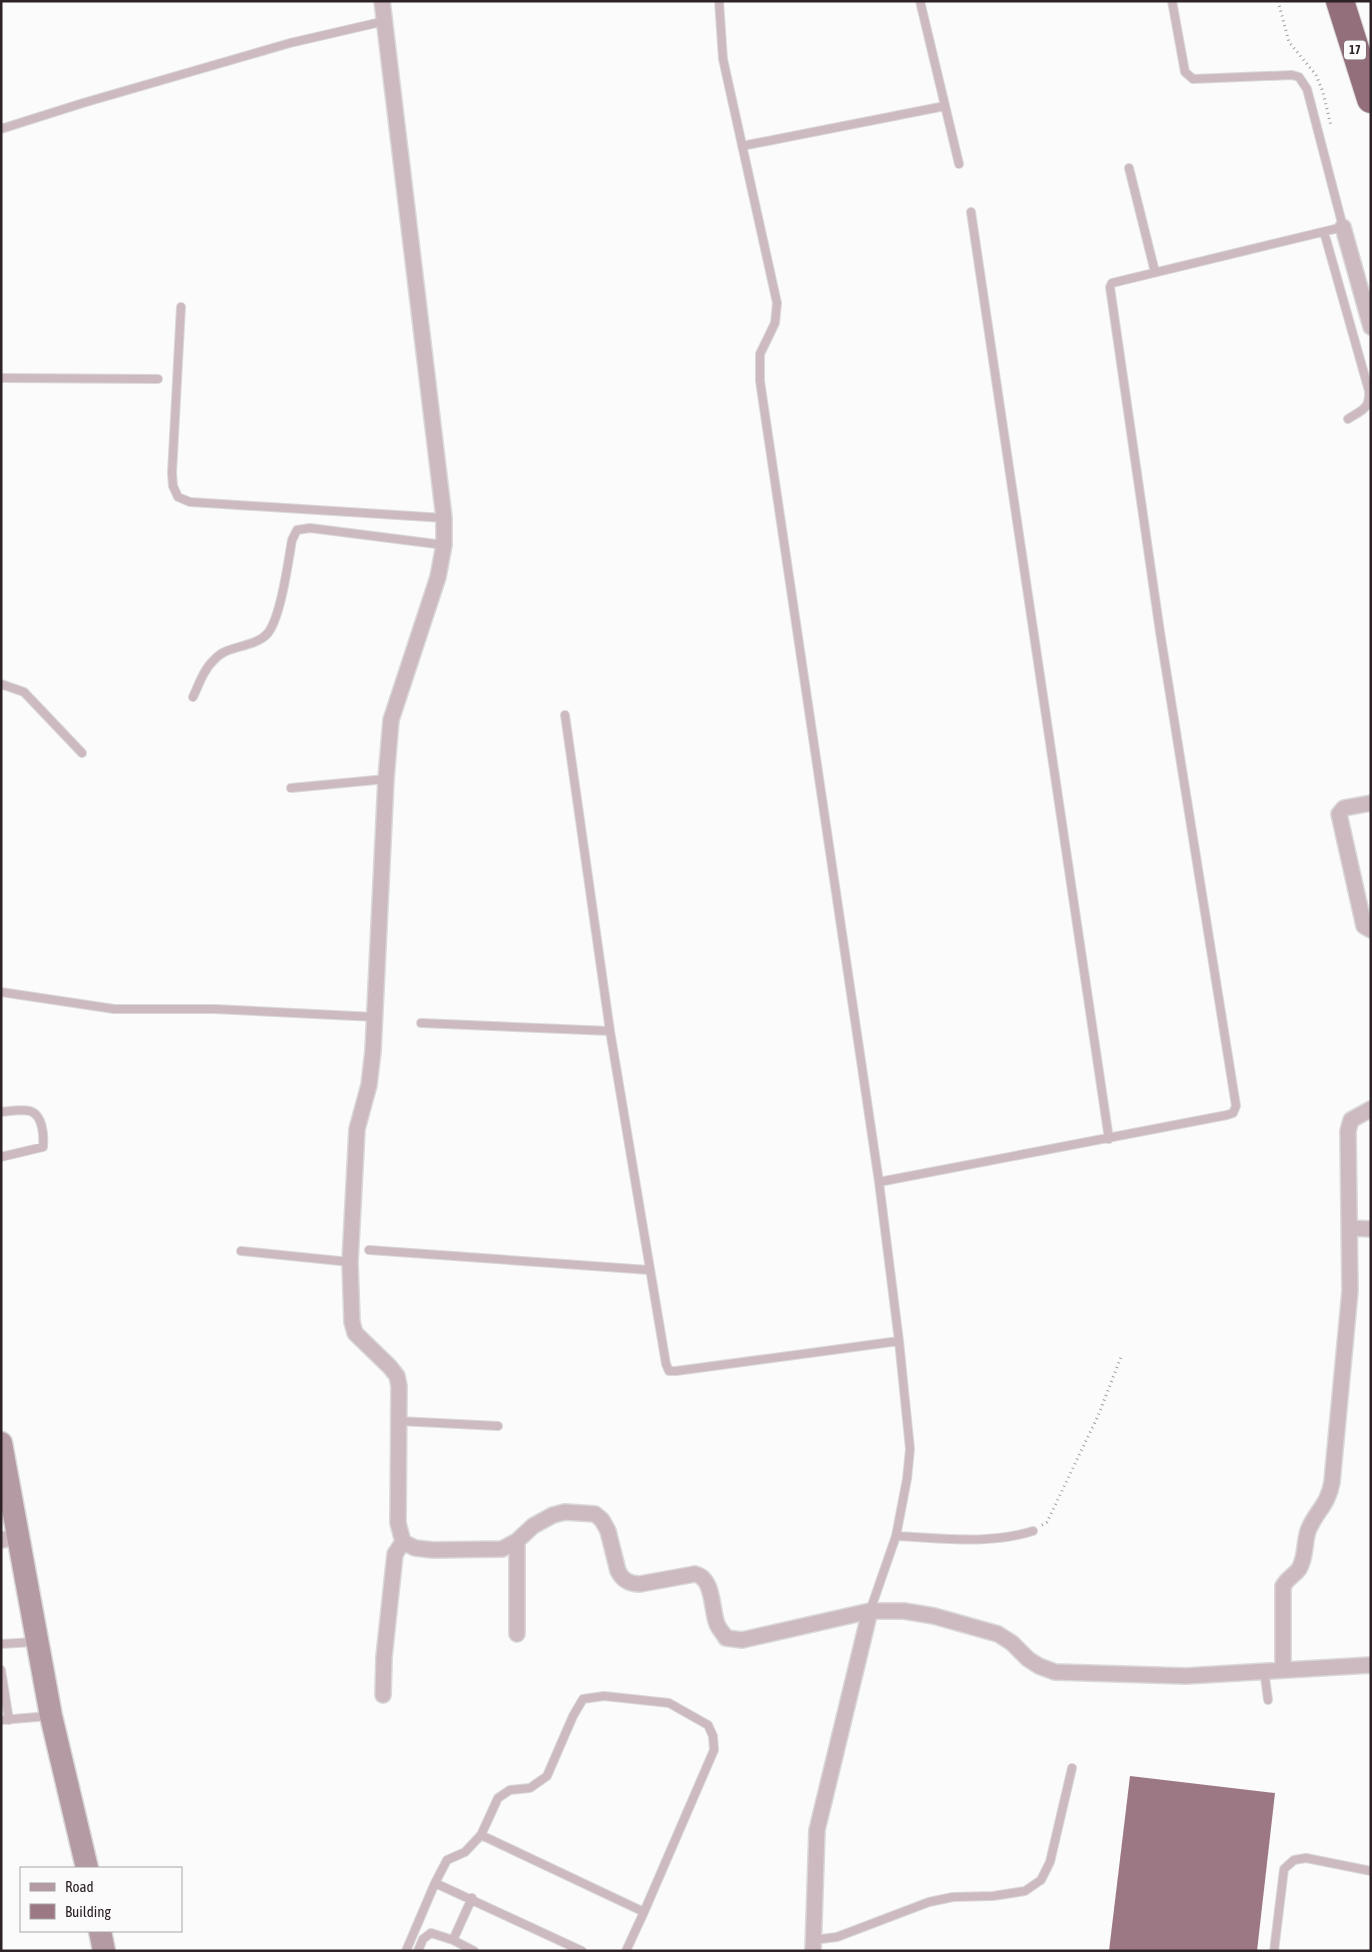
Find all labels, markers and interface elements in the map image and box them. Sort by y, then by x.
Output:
road number: 17 [1344,40,1366,60]
legend [20,1867,182,1932]
text: Road [65,1878,94,1895]
text: Building [65,1903,111,1920]

